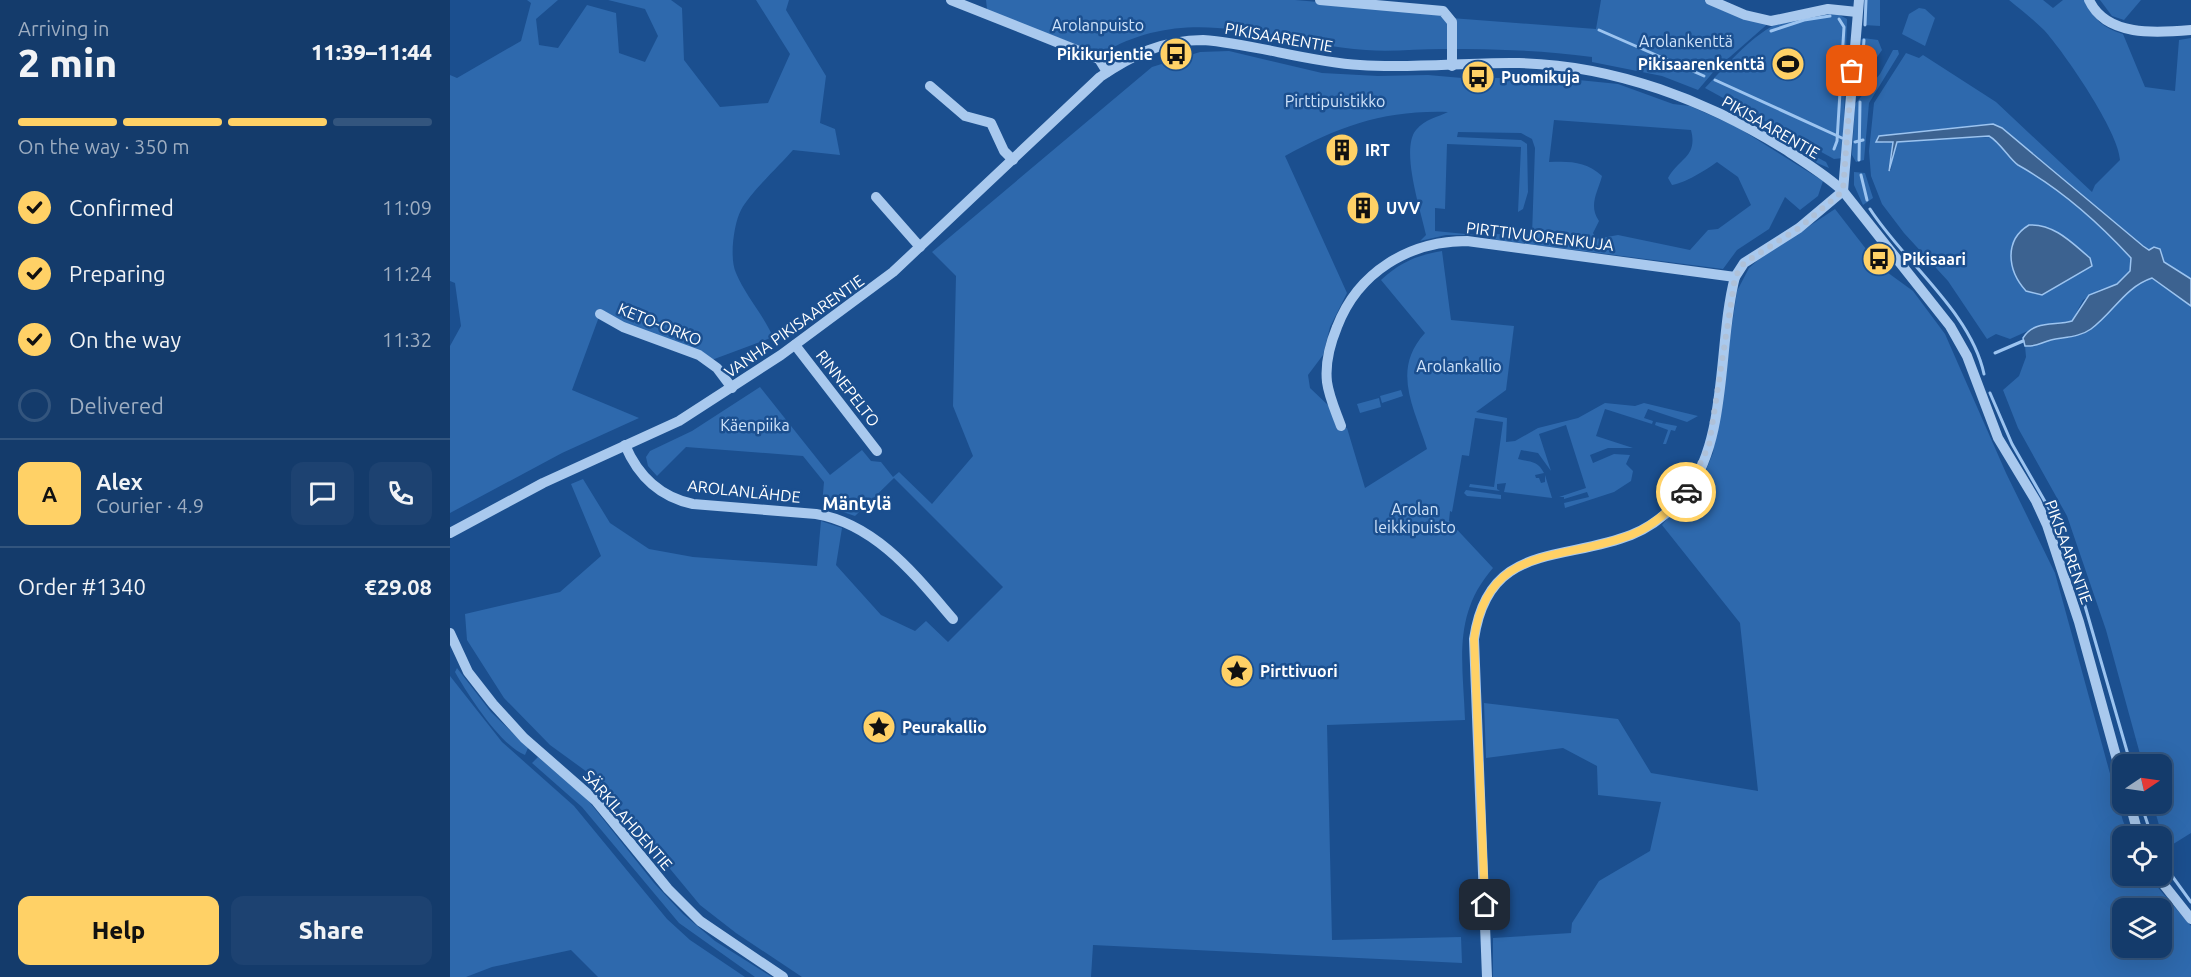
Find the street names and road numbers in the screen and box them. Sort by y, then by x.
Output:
street label: PIKISAARENTIE [1223,19,1335,55]
street label: PIKISAARENTIE [1719,92,1823,162]
street label: PIRTTIVUORENKUJA [1465,218,1615,254]
street label: VANHA PIKISAARENTIE [721,271,867,381]
street label: KETO-ORKO [616,299,704,349]
street label: RINNEPELTO [813,346,883,430]
street label: AROLANLÄHDE [687,476,801,506]
street label: PIKISAARENTIE [2042,497,2096,607]
street label: SÄRKILAHDENTIE [580,766,676,874]

